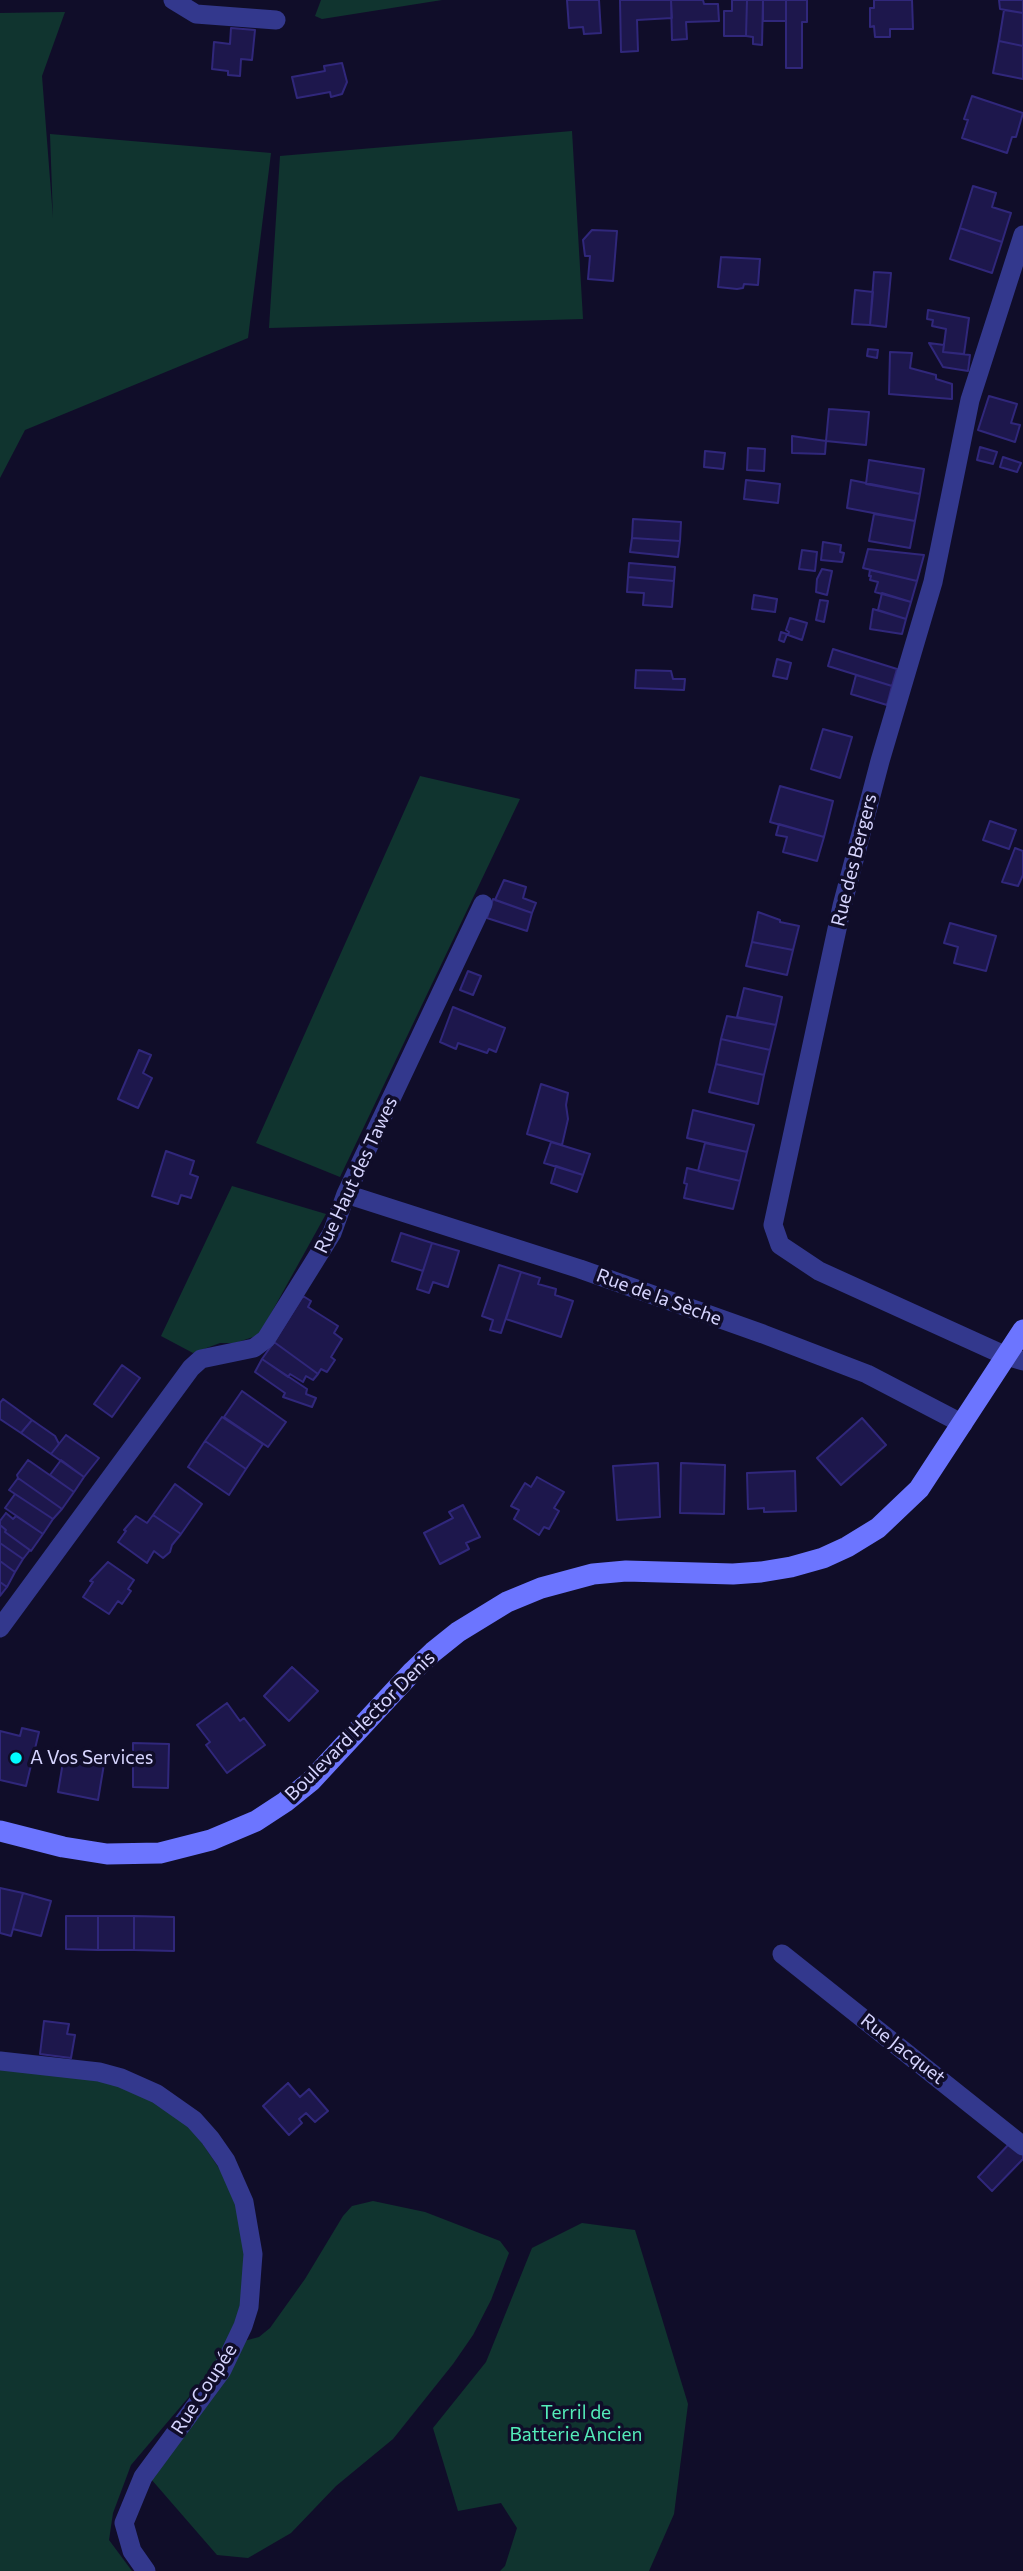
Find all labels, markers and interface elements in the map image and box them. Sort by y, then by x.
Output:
street label: Rue des Bergers [826,791,882,929]
street label: Rue Haut des Tawes [310,1093,402,1257]
street label: Rue de la Sèche [593,1264,725,1330]
street label: Boulevard Hector Denis [280,1646,440,1806]
place label: A Vos Services [30,1747,153,1769]
marker: A Vos Services [8,1750,24,1766]
street label: Rue Jacquet [856,2009,950,2089]
street label: Rue Coupée [166,2340,242,2438]
park label: Terril de Batterie Ancien [510,2402,642,2446]

